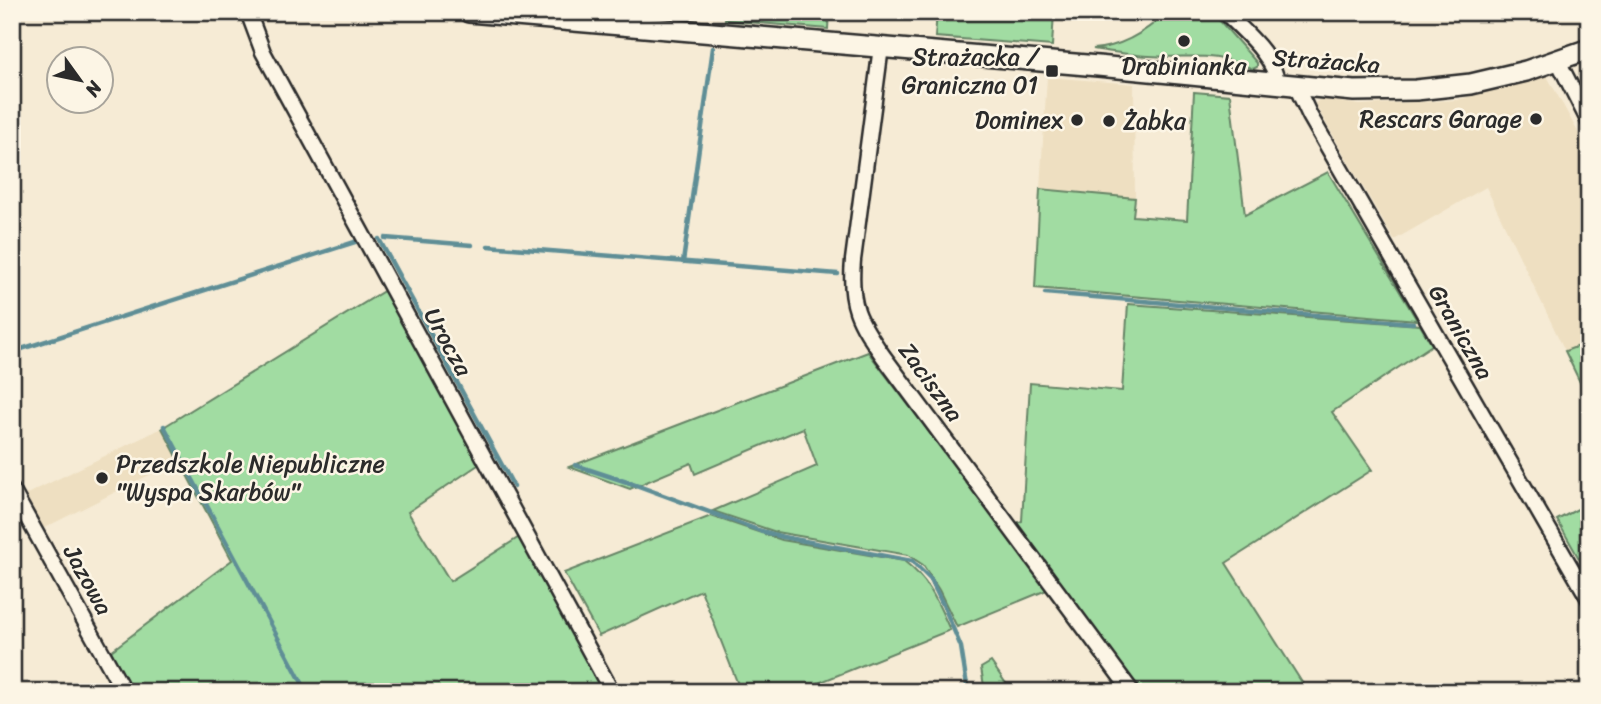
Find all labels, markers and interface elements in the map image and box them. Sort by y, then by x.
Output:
marker: Drabinianka [1176,33,1192,49]
place label: Strażacka / Graniczna 01 [902,36,1041,106]
street label: Strażacka [1271,36,1381,86]
place label: Drabinianka [1121,45,1248,87]
north arrow [46,46,116,116]
marker: Strażacka / Graniczna 01 [1044,63,1060,79]
text: N [76,74,112,104]
place label: Rescars Garage [1360,98,1522,140]
place label: Dominex [975,99,1064,141]
place label: Żabka [1123,100,1187,142]
marker: Rescars Garage [1528,111,1544,127]
marker: Dominex [1069,112,1085,128]
marker: Żabka [1101,113,1117,129]
street label: Graniczna [1417,276,1505,388]
street label: Urocza [412,300,485,385]
street label: Zaciszna [887,333,975,431]
place label: Przedszkole Niepubliczne "Wyspa Skarbów" [116,443,385,513]
marker: Przedszkole Niepubliczne "Wyspa Skarbów" [94,470,110,486]
street label: Jazowa [51,536,125,623]

